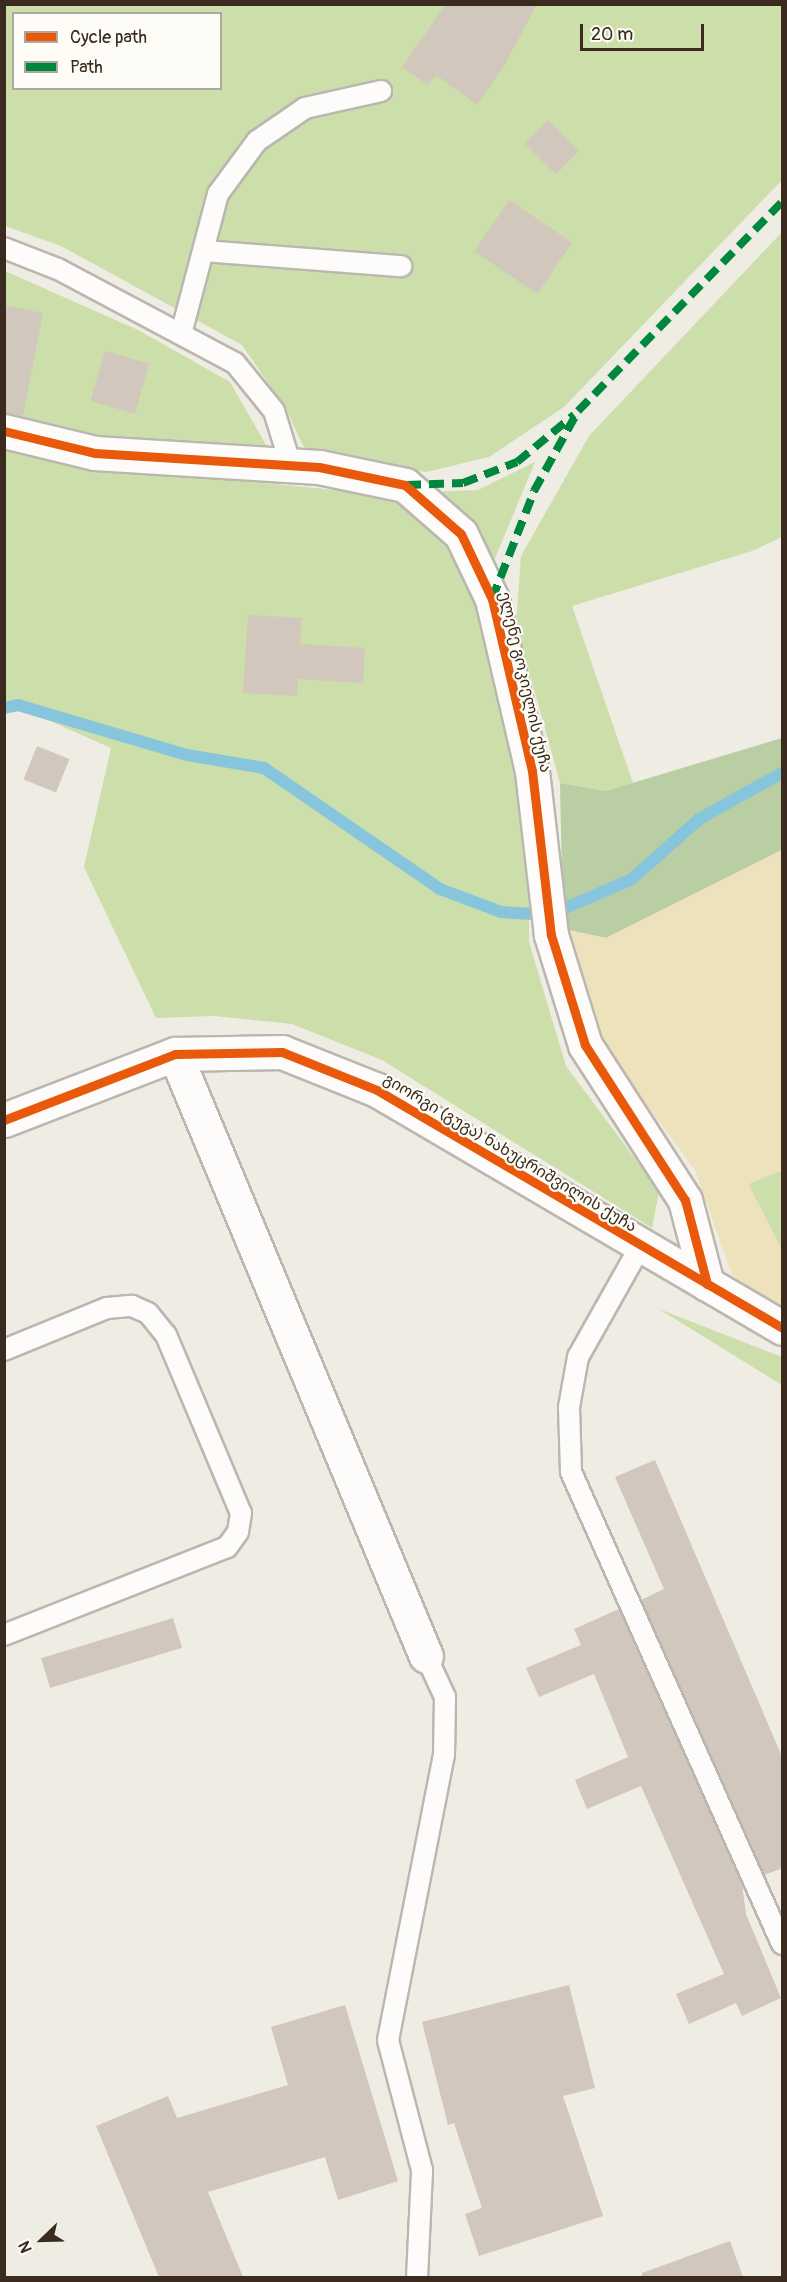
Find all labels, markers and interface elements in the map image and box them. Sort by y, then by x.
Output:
legend [12,12,222,90]
scale bar [583,12,708,50]
text: 20 m [591,23,633,46]
text: Cycle path [70,26,147,49]
text: Path [70,56,103,79]
street label: ელენე გოკიელის ქუჩა [495,590,555,774]
street label: გიორგი (გუგა) ნახუცრიშვილის ქუჩა [380,1070,640,1236]
north arrow [12,2210,72,2270]
text: N [14,2238,37,2256]

